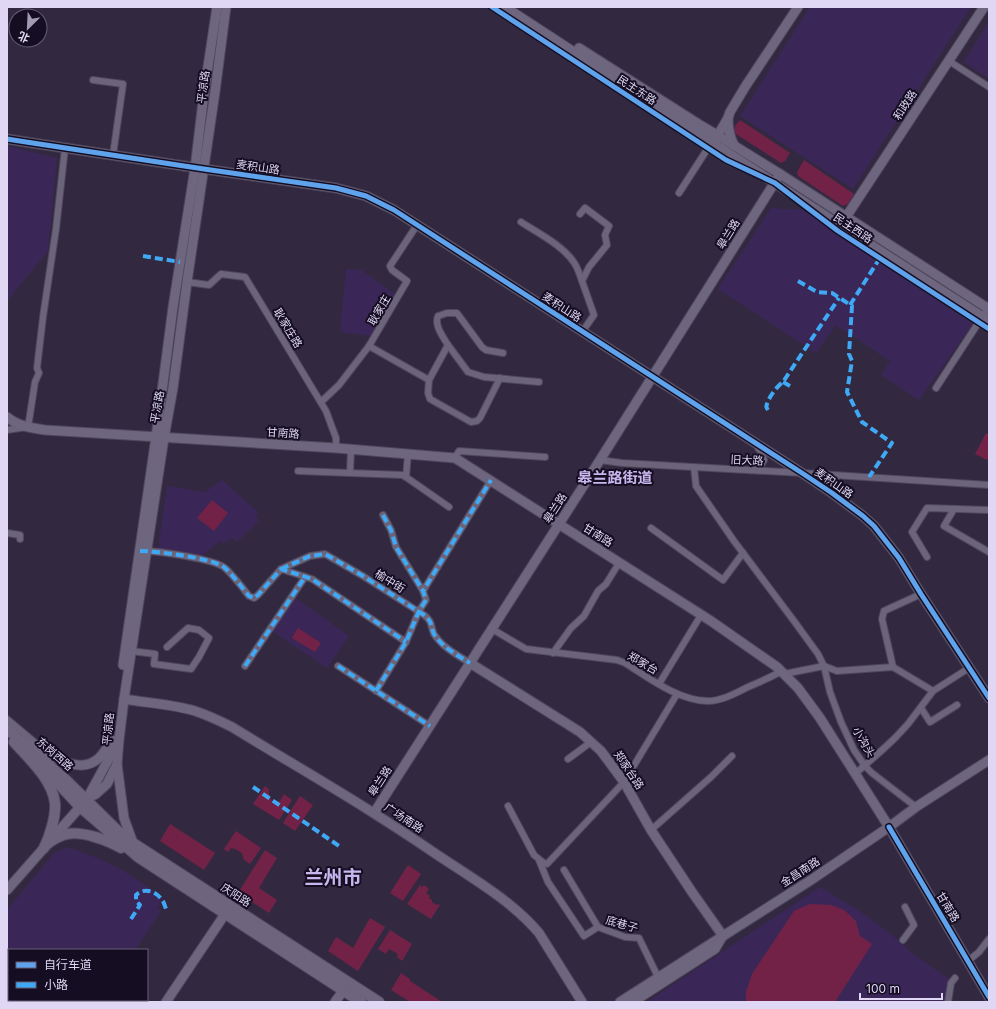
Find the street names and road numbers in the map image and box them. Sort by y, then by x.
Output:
street label: 平凉路 [194,70,212,104]
street label: 民主东路 [615,72,659,108]
street label: 和政路 [890,87,920,123]
street label: 麦积山路 [235,157,281,177]
street label: 民主西路 [831,210,875,246]
street label: 皋兰路 [713,216,743,252]
street label: 麦积山路 [540,289,584,325]
street label: 耿家庄 [365,292,393,328]
street label: 耿家庄路 [271,306,305,350]
street label: 平凉路 [147,390,167,424]
street label: 甘南路 [266,425,300,441]
street label: 旧大路 [730,452,764,468]
street label: 麦积山路 [812,465,856,501]
street label: 皋兰路 [540,490,570,526]
street label: 甘南路 [580,520,616,550]
street label: 榆中街 [372,566,408,596]
street label: 郑家台 [625,649,661,677]
street label: 平凉路 [99,712,117,746]
street label: 小沟头 [850,724,878,760]
street label: 东岗西路 [34,734,76,774]
street label: 郑家台路 [611,748,647,792]
street label: 皋兰路 [365,763,395,799]
street label: 广场南路 [382,800,426,836]
street label: 金昌南路 [778,854,822,890]
street label: 庆阳路 [218,880,254,910]
street label: 甘南路 [934,889,962,925]
street label: 底巷子 [604,913,640,935]

